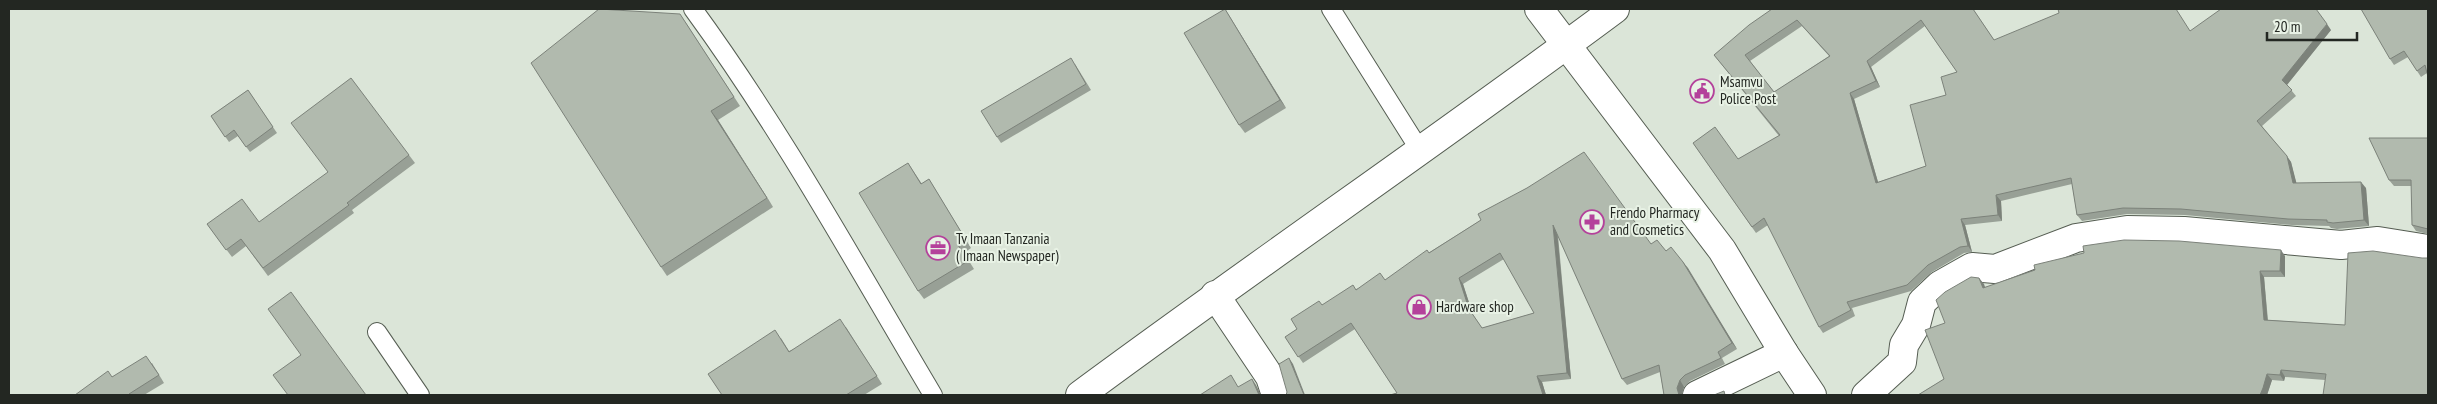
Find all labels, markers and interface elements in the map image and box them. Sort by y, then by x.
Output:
scale bar [2267,10,2357,42]
text: 20 m [2274,17,2300,36]
place label: Msamvu Police Post [1720,72,1776,108]
public building icon: Msamvu Police Post [1689,78,1715,104]
place label: Frendo Pharmacy and Cosmetics [1610,203,1700,239]
pharmacy icon: Frendo Pharmacy and Cosmetics [1579,209,1605,235]
place label: Tv Imaan Tanzania ( Imaan Newspaper) [956,229,1059,265]
office icon: Tv Imaan Tanzania ( Imaan Newspaper) [925,235,951,261]
shop icon: Hardware shop [1406,294,1432,320]
place label: Hardware shop [1436,297,1514,316]

